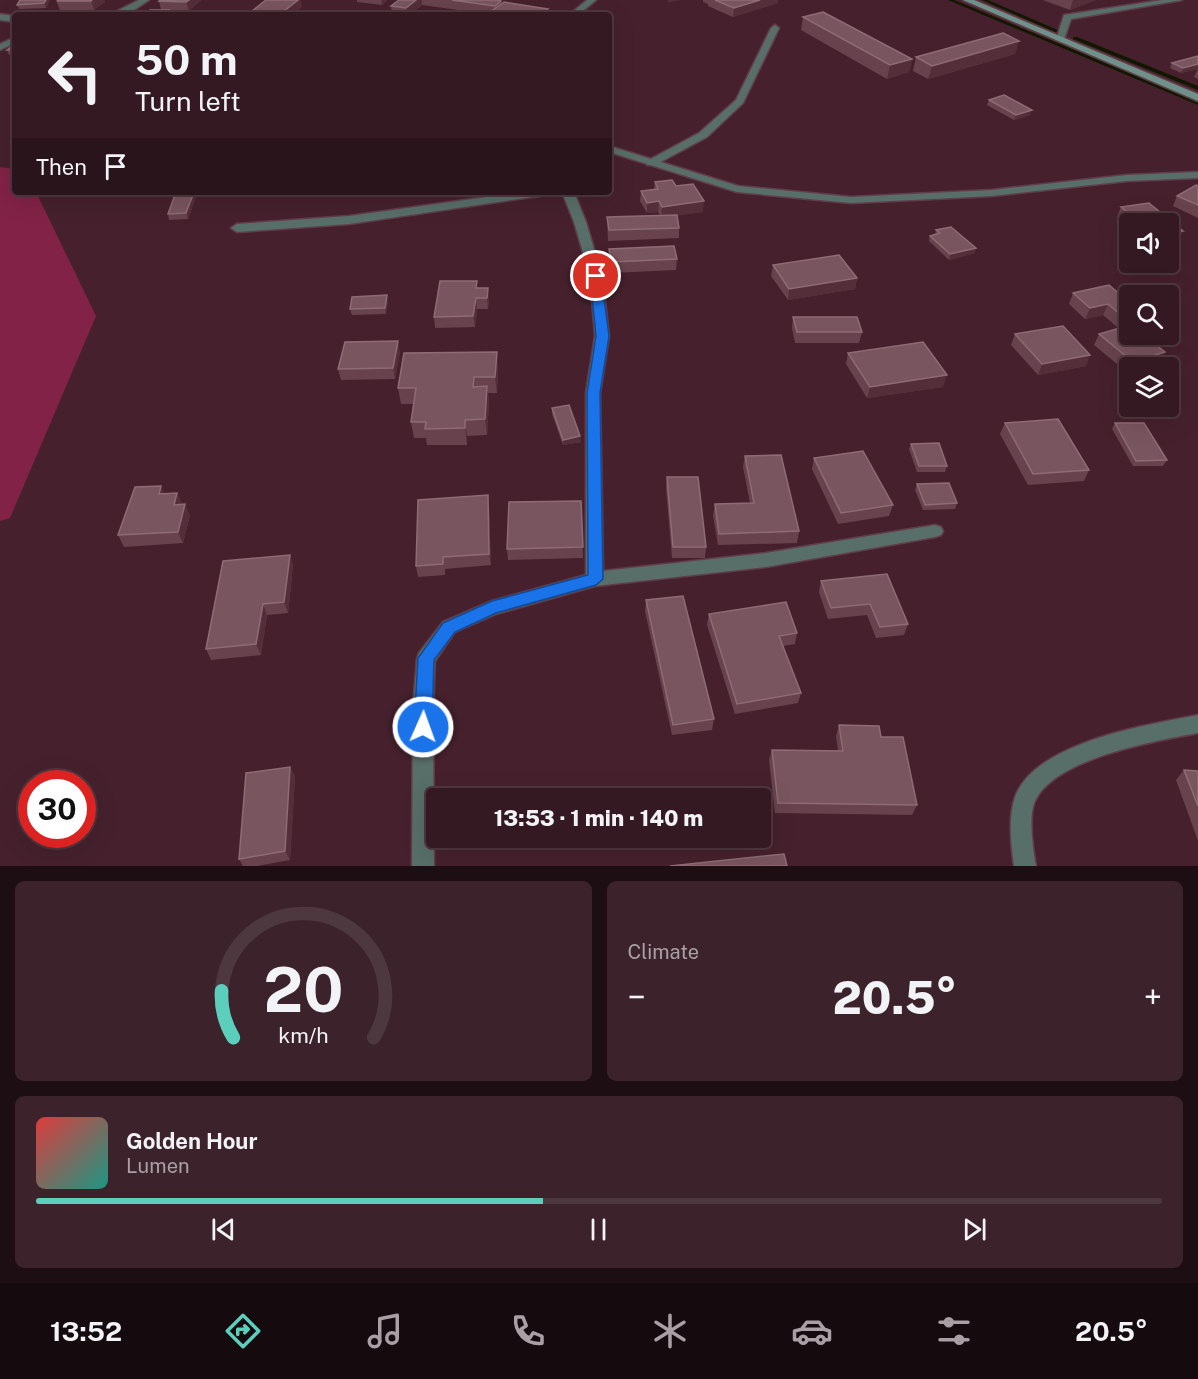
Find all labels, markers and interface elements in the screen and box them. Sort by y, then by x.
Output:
text: 50 m [135,35,238,84]
icon: left [36,36,114,114]
text: Turn left [135,85,241,117]
icon: arrive [99,150,132,183]
text: Then [36,154,87,180]
map controls [1119,213,1179,417]
button: sound [1119,213,1179,273]
pin [570,250,621,301]
icon: arrive [579,259,612,292]
button: search [1119,285,1179,345]
button: layers [1119,357,1179,417]
position arrow [391,695,455,759]
speed limit sign: 30 [18,770,96,848]
text: 13:53 · 1 min · 140 m [494,805,703,831]
text: Climate [628,940,699,964]
text: 20 [263,953,343,1026]
text: 20.5° [832,971,957,1024]
text: − [628,978,646,1016]
text: + [1144,978,1162,1016]
text: km/h [278,1023,328,1048]
text: Golden Hour [126,1128,257,1154]
text: Lumen [126,1154,190,1178]
icon: previous [207,1213,240,1246]
icon: pause [582,1213,615,1246]
icon: next [958,1213,991,1246]
icon: directions [222,1310,264,1352]
icon: music [364,1310,406,1352]
icon: phone [507,1310,549,1352]
icon: climate [649,1310,691,1352]
icon: car [791,1310,833,1352]
icon: filters [933,1310,975,1352]
text: 13:52 [50,1315,122,1347]
text: 20.5° [1075,1315,1148,1347]

